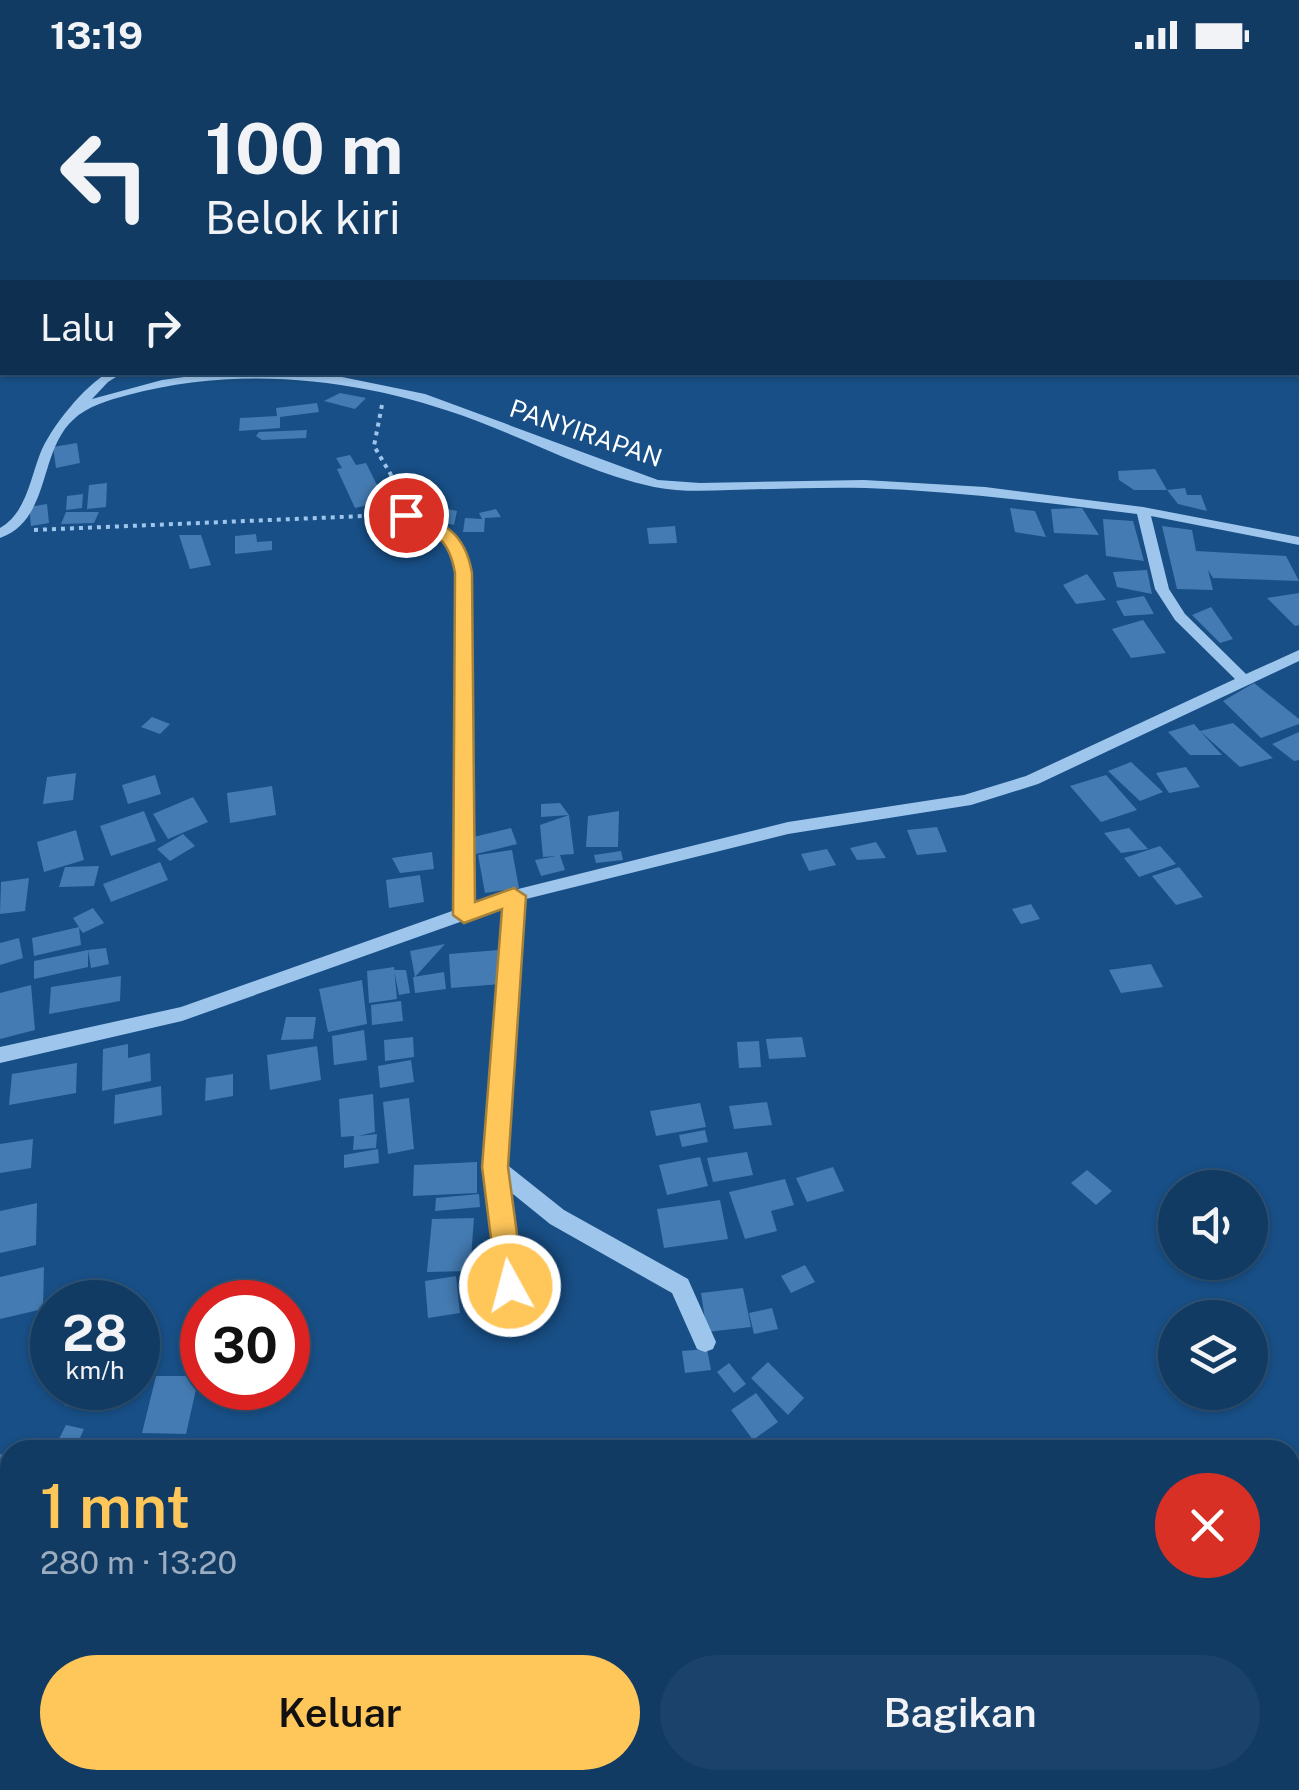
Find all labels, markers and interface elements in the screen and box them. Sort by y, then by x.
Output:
text: 13:19 [50,13,143,58]
text: 100 m [205,107,403,190]
icon: left [40,110,170,240]
text: Belok kiri [205,191,400,244]
icon: right [135,300,190,355]
text: Lalu [40,305,115,350]
street label: PANYIRAPAN [506,393,666,473]
pin [364,473,449,558]
icon: arrive [379,488,434,543]
map controls [1158,1170,1268,1410]
button: sound [1158,1170,1268,1280]
position arrow [458,1234,562,1338]
speed limit sign: 30 [180,1280,310,1410]
button: layers [1158,1300,1268,1410]
text: 28 [62,1303,128,1362]
text: km/h [66,1355,124,1385]
text: 1 mnt [40,1471,190,1542]
button: close [1155,1473,1260,1578]
text: 280 m · 13:20 [40,1544,237,1581]
button: Keluar [40,1655,640,1770]
button: Bagikan [660,1655,1260,1770]

